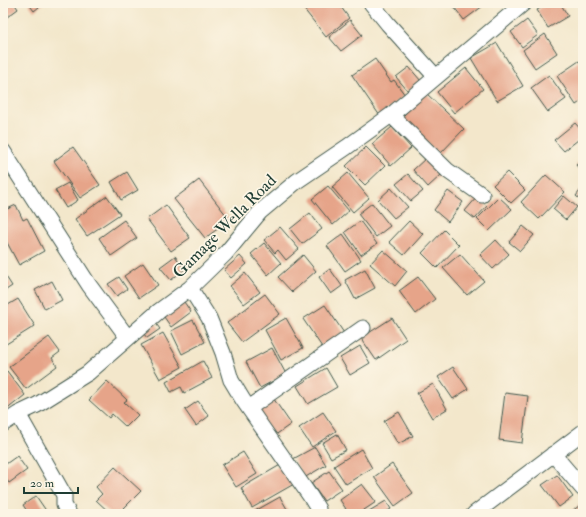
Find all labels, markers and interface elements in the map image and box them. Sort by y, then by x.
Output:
street label: Gamage Wella Road [168,170,281,283]
scale bar [24,469,78,495]
text: 20 m [30,476,55,491]

